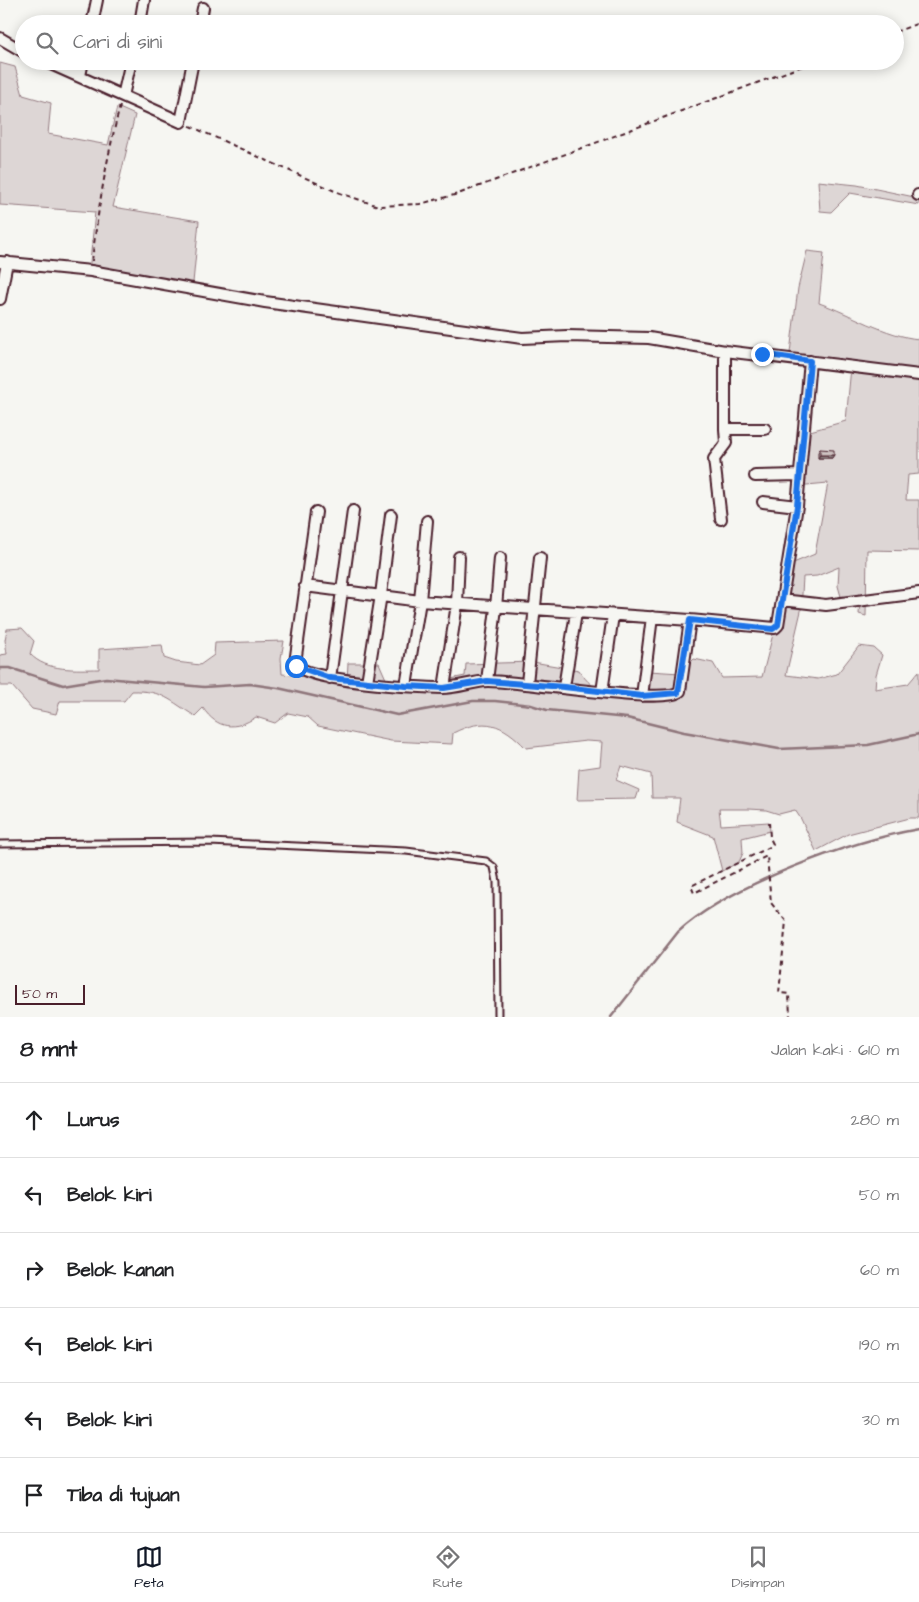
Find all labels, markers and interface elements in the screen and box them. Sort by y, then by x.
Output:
search box [15,15,904,70]
icon: search [33,29,61,57]
text: Cari di sini [73,29,162,56]
route end [751,343,774,366]
route start [285,655,308,678]
scale bar [15,982,85,1005]
text: 50 m [22,984,57,1004]
text: 8 mnt [20,1035,77,1064]
text: Jalan kaki · 610 m [771,1039,899,1061]
icon: ahead [20,1106,48,1134]
text: Lurus [67,1107,119,1134]
text: 280 m [851,1109,899,1131]
icon: left [20,1181,48,1209]
text: Belok kiri [67,1182,152,1209]
text: 50 m [859,1184,899,1206]
icon: right [20,1256,48,1284]
text: Belok kanan [67,1257,174,1284]
text: 60 m [860,1259,899,1281]
icon: left [20,1331,48,1359]
text: Belok kiri [67,1332,152,1359]
text: 190 m [859,1334,899,1356]
icon: left [20,1406,48,1434]
text: Belok kiri [67,1407,152,1434]
text: 30 m [862,1409,899,1431]
icon: arrive [20,1481,48,1509]
text: Tiba di tujuan [67,1482,179,1509]
tab: Peta [134,1543,164,1593]
tab: Rute [432,1543,463,1593]
tab: Disimpan [731,1543,785,1593]

